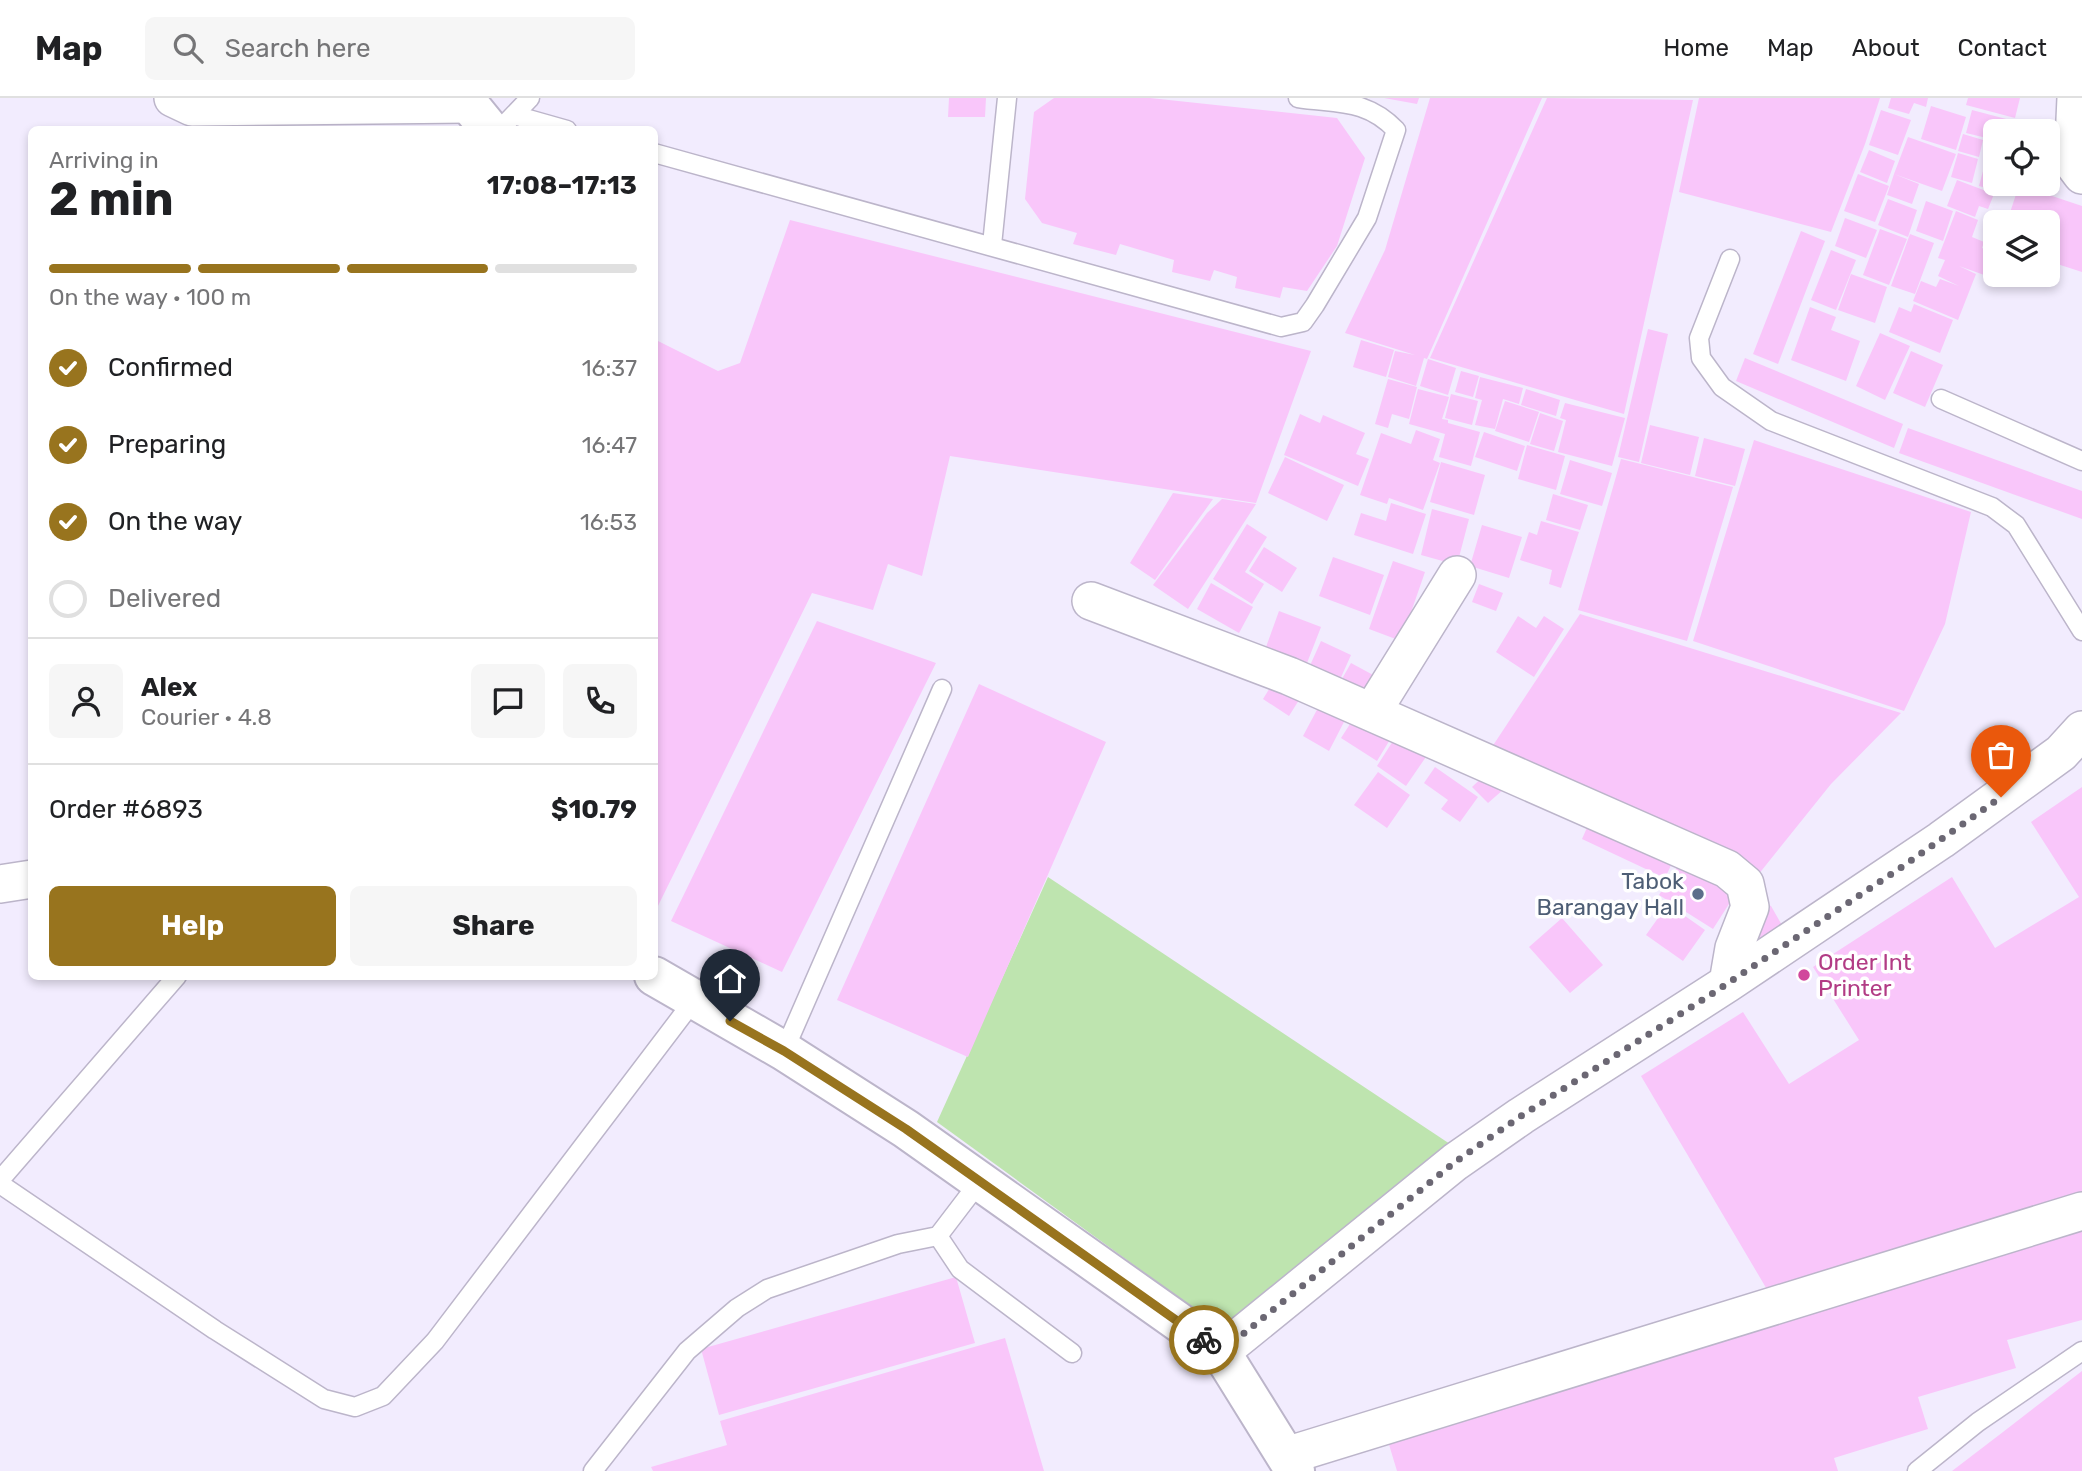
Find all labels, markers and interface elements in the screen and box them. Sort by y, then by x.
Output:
search box [145,17,635,80]
text: Map [35,29,103,68]
icon: search [169,29,207,67]
text: Search here [225,33,370,64]
text: Home [1663,34,1729,62]
text: Map [1767,34,1814,62]
text: About [1852,34,1920,62]
text: Contact [1958,34,2047,62]
map controls [1983,119,2060,287]
button: locate [1983,119,2060,196]
text: Arriving in [49,146,159,174]
text: 17:08–17:13 [487,170,637,201]
text: 2 min [49,172,174,227]
button: layers [1983,210,2060,287]
text: On the way · 100 m [49,283,251,311]
icon: check [49,349,87,387]
text: Confirmed [108,352,233,383]
text: 16:37 [582,354,637,382]
icon: check [49,426,87,464]
text: Preparing [108,429,226,460]
text: 16:47 [582,431,637,459]
icon: check [49,503,87,541]
text: On the way [108,506,242,537]
text: 16:53 [580,508,637,536]
text: Delivered [108,583,221,614]
button: person [49,664,123,738]
button: chat [471,664,545,738]
button: phone [563,664,637,738]
text: Alex [141,672,197,703]
text: Courier · 4.8 [141,703,272,731]
pin [1971,725,2031,797]
icon: bag [1982,736,2020,774]
text: Order #6893 [49,794,203,825]
text: $10.79 [551,794,637,825]
place label: Tabok Barangay Hall [1537,867,1684,921]
button: Help [49,886,336,966]
button: Share [350,886,637,966]
marker: Tabok Barangay Hall [1690,886,1706,902]
place label: Order Int Printer [1818,948,1912,1002]
pin [700,949,760,1021]
icon: home [711,960,749,998]
marker: Order Int Printer [1796,967,1812,983]
courier [1169,1305,1239,1375]
icon: bike [1185,1321,1223,1359]

